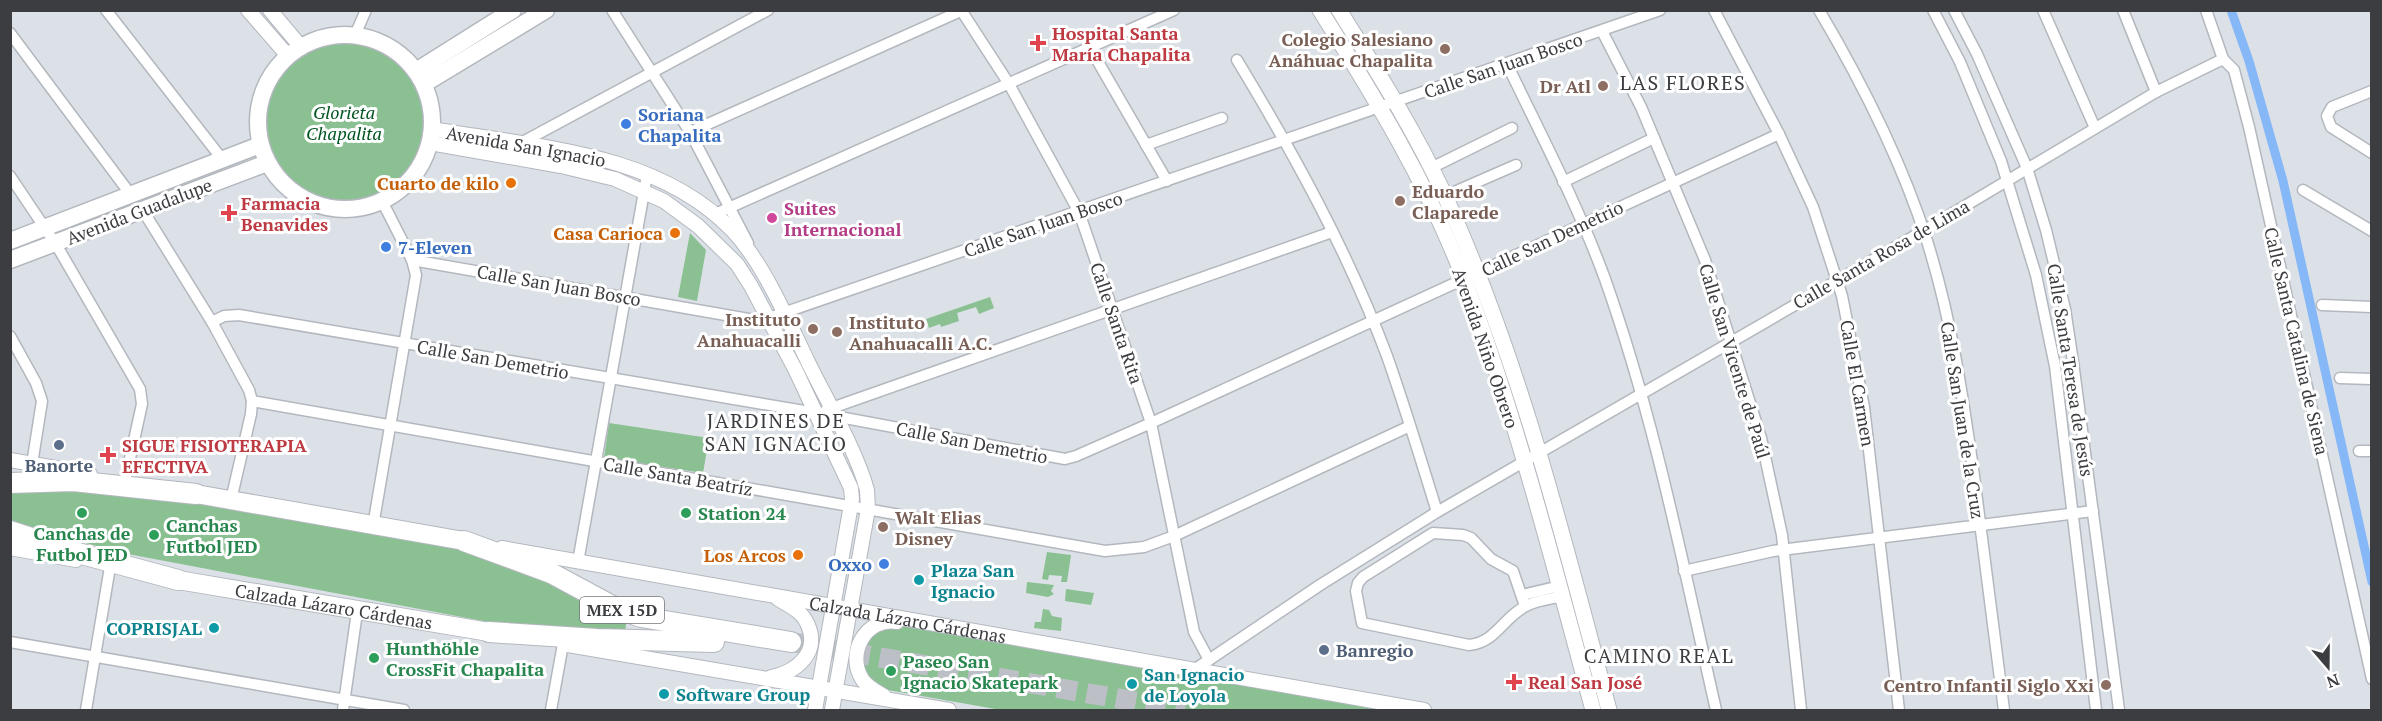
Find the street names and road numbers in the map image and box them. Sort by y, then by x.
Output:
street label: Calle San Juan Bosco [1421,27,1586,103]
street label: Avenida San Ignacio [444,120,608,172]
street label: Avenida Guadalupe [63,172,215,250]
street label: Calle San Juan Bosco [961,186,1126,262]
street label: Calle Santa Rosa de Lima [1788,194,1974,314]
street label: Calle San Demetrio [1477,195,1627,281]
street label: Calle Santa Catalina de Siena [2259,225,2335,457]
street label: Calle San Juan Bosco [475,259,643,311]
street label: Calle Santa Rita [1085,259,1149,387]
street label: Calle San Vicente de Paúl [1694,261,1776,461]
street label: Calle Santa Teresa de Jesús [2042,262,2100,478]
street label: Avenida Niño Obrero [1447,265,1525,431]
street label: Calle El Carmen [1835,318,1881,448]
street label: Calle San Juan de la Cruz [1936,320,1990,520]
street label: Calle San Demetrio [415,334,571,384]
street label: Calle San Demetrio [894,416,1050,468]
street label: Calle Santa Beatríz [601,451,755,501]
street label: Calzada Lázaro Cárdenas [233,578,434,634]
street label: Calzada Lázaro Cárdenas [807,590,1008,648]
road number: MEX 15D [580,597,664,623]

